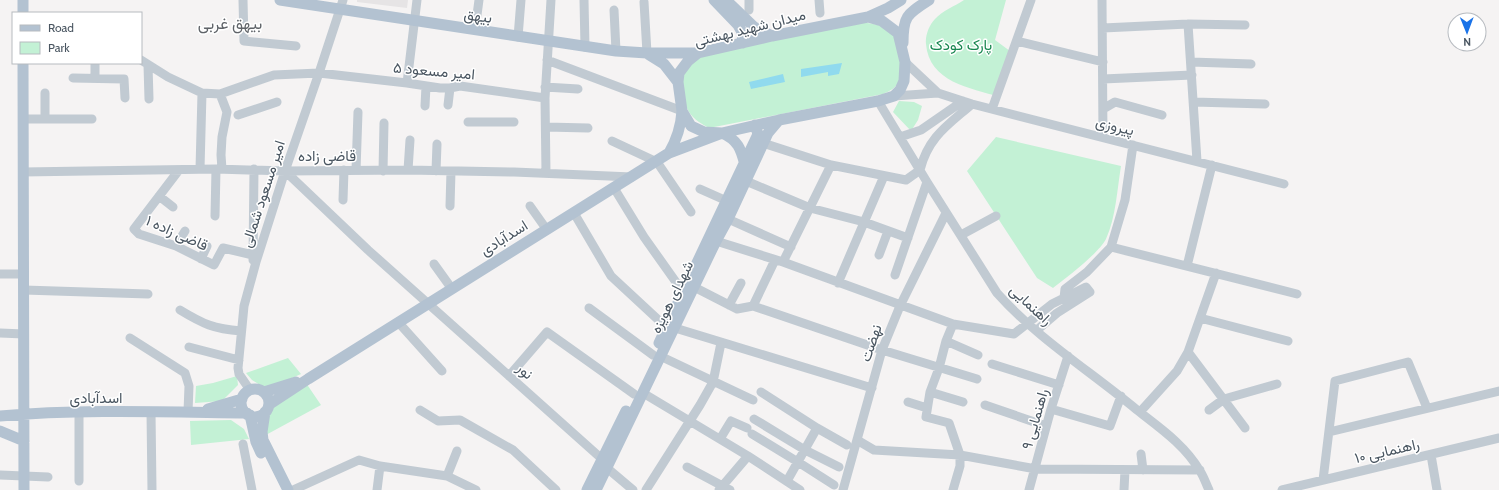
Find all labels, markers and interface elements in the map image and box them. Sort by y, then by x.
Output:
street label: بیهق [463,5,493,28]
street label: میدان شهید بهشتی [692,5,808,52]
legend [12,12,142,64]
north arrow [1447,12,1487,52]
district label: بیهق غربی [198,14,262,34]
text: Road [48,20,74,35]
text: N [1463,35,1471,49]
park label: پارک کودک [930,36,992,55]
text: Park [48,40,70,55]
street label: امیر مسعود ۵ [392,58,476,84]
street label: پیروزی [1094,113,1136,140]
street label: امیر مسعود شمالی [237,138,290,250]
street label: قاضی زاده [298,147,356,166]
street label: قاضی زاده ۱ [143,211,211,256]
street label: اسدآبادی [477,216,532,260]
street label: شهدای هویزه [647,258,698,337]
street label: راهنمایی [1005,281,1056,330]
street label: نهضت [856,322,886,364]
street label: نور [512,358,537,383]
street label: راهنمایی ۹ [1018,386,1053,452]
street label: اسدآبادی [70,389,122,408]
street label: راهنمایی ۱۰ [1353,435,1421,468]

